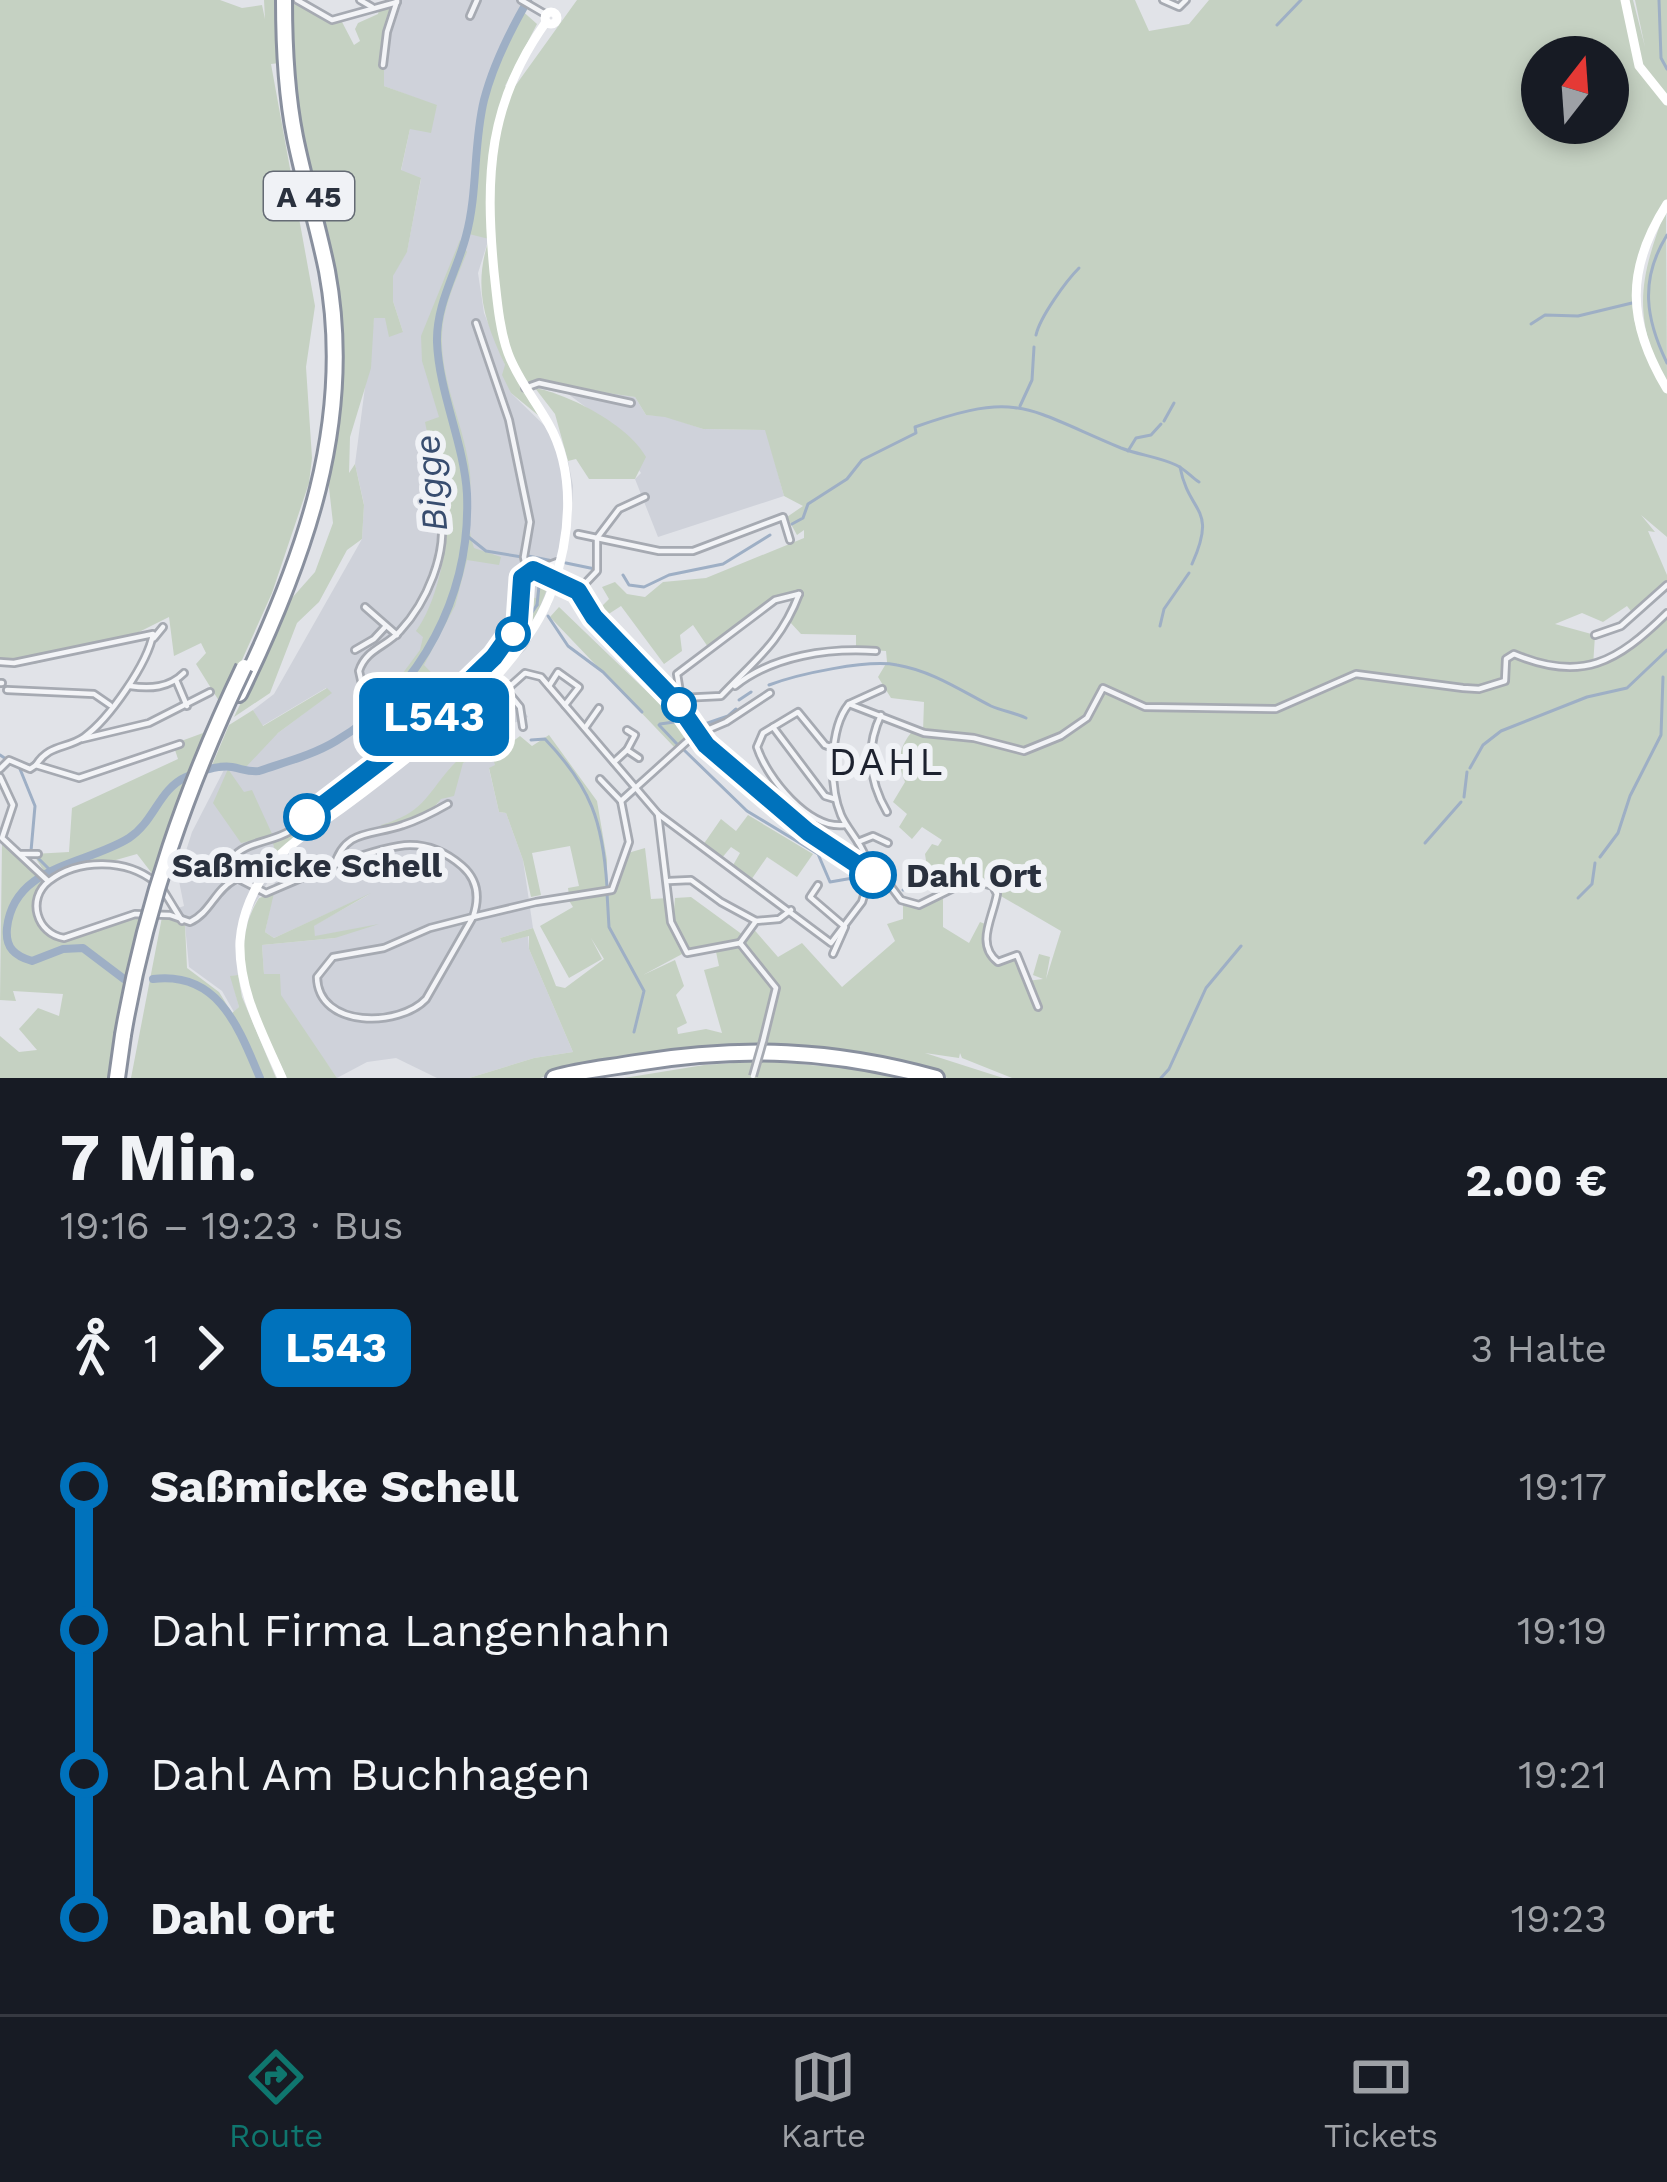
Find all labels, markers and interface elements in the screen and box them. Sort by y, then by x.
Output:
north arrow [1521,36,1629,144]
map controls [1521,36,1629,144]
road number: A 45 [264,172,354,220]
water label: Bigge [406,433,456,533]
unlabelled marker [497,618,529,650]
line badge: L543 [350,678,518,756]
unlabelled marker [663,689,695,721]
text: L543 [383,692,485,741]
district label: DAHL [829,739,945,784]
marker: Saßmicke Schell [285,795,329,839]
place label: Saßmicke Schell [172,846,442,885]
marker: Dahl Ort [851,853,895,897]
place label: Dahl Ort [906,856,1042,895]
text: 7 Min. [60,1119,257,1196]
text: 2.00 € [1465,1154,1607,1207]
text: 19:16 – 19:23 · Bus [60,1203,403,1248]
icon: walk [60,1315,126,1381]
icon: forward [177,1315,243,1381]
text: L543 [285,1323,387,1372]
text: 1 [144,1326,159,1371]
text: 3 Halte [1470,1326,1607,1371]
text: Saßmicke Schell [150,1460,519,1513]
text: 19:17 [1519,1464,1607,1509]
text: Dahl Firma Langenhahn [150,1604,671,1657]
text: 19:19 [1517,1608,1607,1653]
text: Dahl Am Buchhagen [150,1748,591,1801]
text: 19:21 [1518,1752,1607,1797]
text: Dahl Ort [150,1892,335,1945]
text: 19:23 [1511,1896,1607,1941]
tab: Route [229,2044,323,2155]
tab: Karte [781,2044,866,2155]
tab: Tickets [1324,2044,1438,2155]

